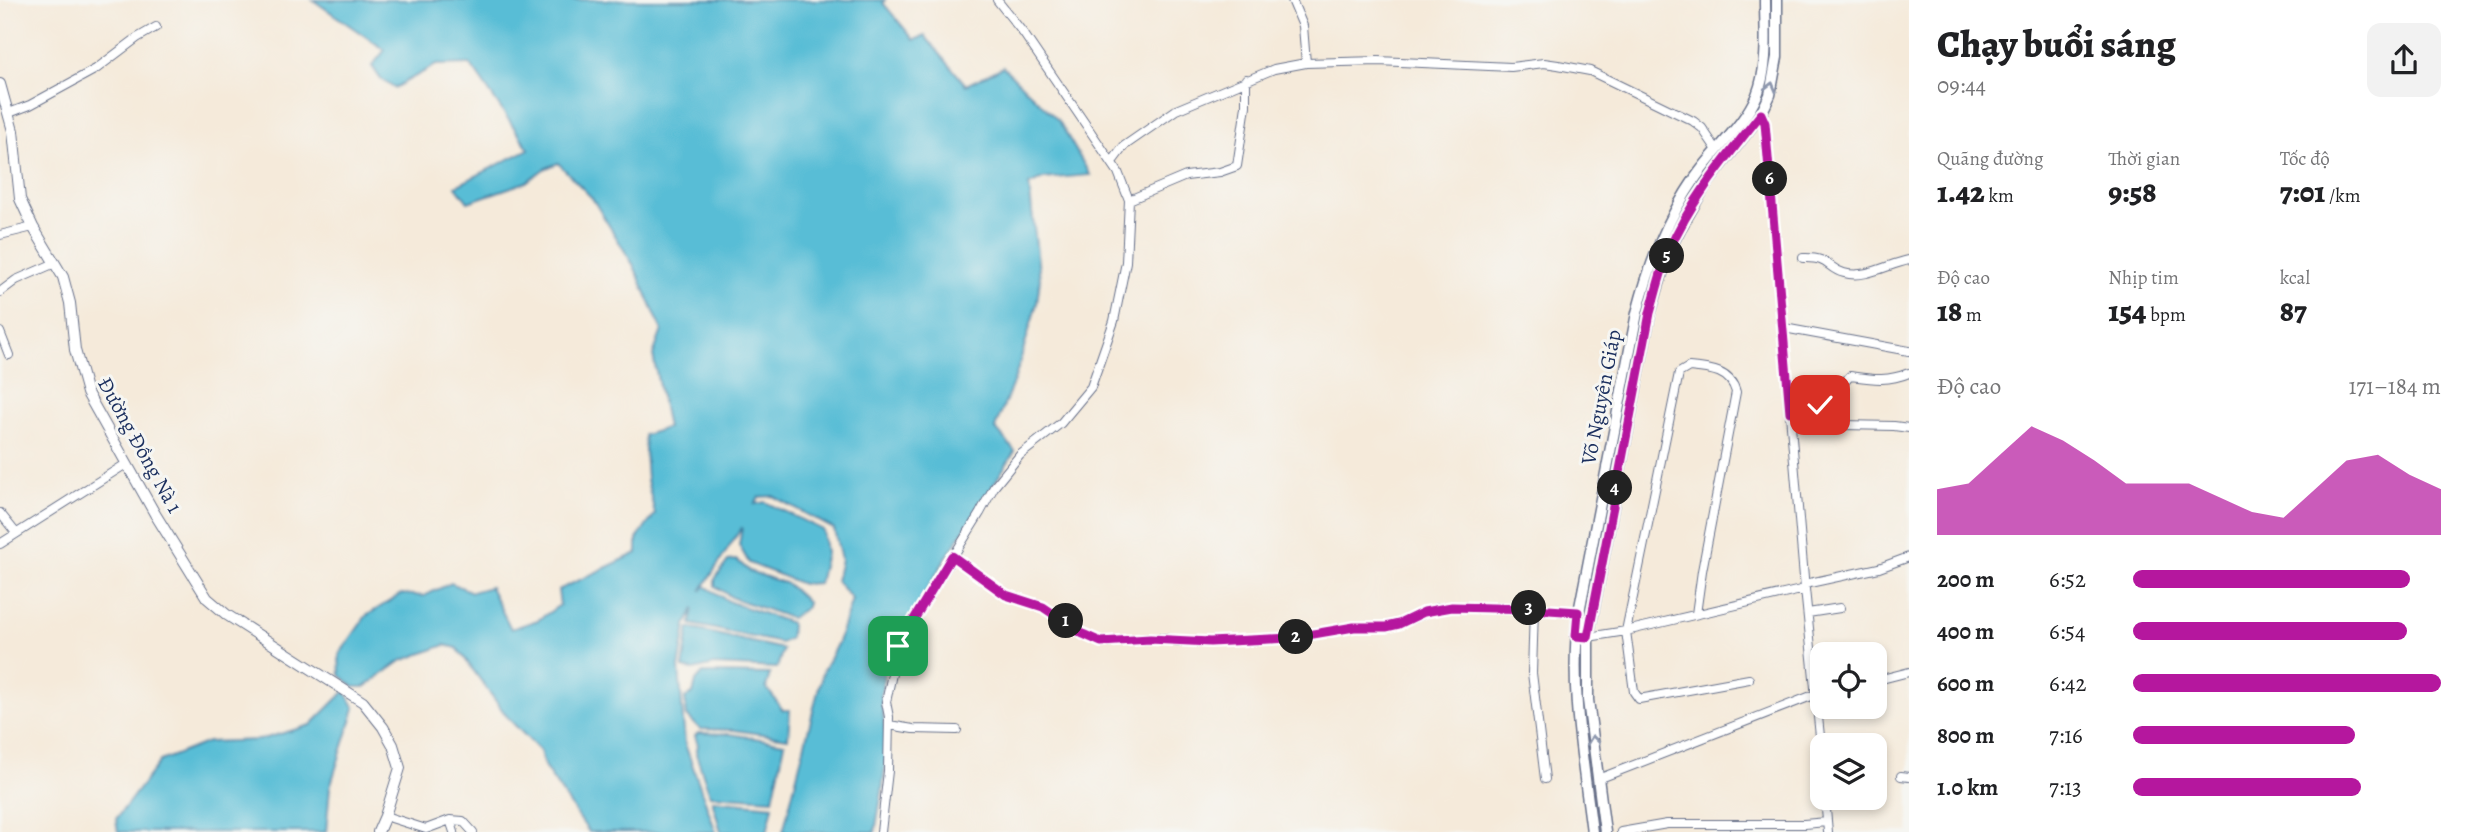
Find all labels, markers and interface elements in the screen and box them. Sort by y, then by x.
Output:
text: Chạy buổi sáng [1937,18,2176,70]
button: share [2367,23,2441,97]
text: 09:44 [1937,70,1986,101]
one-way arrow [1763,81,1778,93]
text: Quãng đường [1937,146,2044,172]
text: Thời gian [2108,146,2180,172]
text: Tốc độ [2280,146,2330,172]
pin: 6 [1752,162,1788,196]
text: 6 [1765,165,1774,191]
text: 1.42 [1937,172,1985,212]
text: 9:58 [2108,172,2157,212]
text: 7:01 [2280,172,2325,212]
text: km [1985,183,2014,209]
text: /km [2325,183,2361,209]
pin: 5 [1650,238,1684,274]
text: 5 [1662,242,1671,268]
text: Độ cao [1937,265,1990,291]
text: Nhịp tim [2108,265,2179,291]
text: kcal [2280,265,2310,291]
text: 18 [1937,291,1962,331]
text: 154 [2108,291,2146,331]
text: 87 [2280,291,2307,331]
text: m [1962,302,1982,328]
text: bpm [2146,302,2186,328]
street label: Võ Nguyên Giáp [1574,327,1628,468]
text: Độ cao [1937,371,2001,402]
text: 171–184 m [2348,371,2441,402]
street label: Đường Đồng Nà 1 [91,372,189,518]
pin [1790,375,1850,435]
icon: check [1801,386,1839,424]
pin: 4 [1598,470,1632,505]
text: 4 [1610,474,1619,500]
text: 200 m [1937,564,1995,595]
text: 6:52 [2049,564,2086,595]
pin: 3 [1512,590,1546,626]
text: 3 [1524,594,1533,620]
pin: 1 [1048,604,1084,638]
text: 1 [1062,607,1069,633]
pin [868,616,928,676]
text: 400 m [1937,616,1994,647]
text: 6:54 [2049,616,2085,647]
pin: 2 [1278,620,1314,654]
text: 2 [1291,623,1300,649]
icon: arrive [879,627,917,665]
map controls [1810,642,1887,810]
button: locate [1810,642,1887,719]
text: 600 m [1937,668,1994,699]
text: 6:42 [2049,668,2086,699]
text: 800 m [1937,720,1994,751]
text: 7:16 [2049,720,2083,751]
button: layers [1810,733,1887,810]
one-way arrow [1586,734,1601,746]
text: 1.0 km [1937,772,1998,803]
text: 7:13 [2049,772,2082,803]

